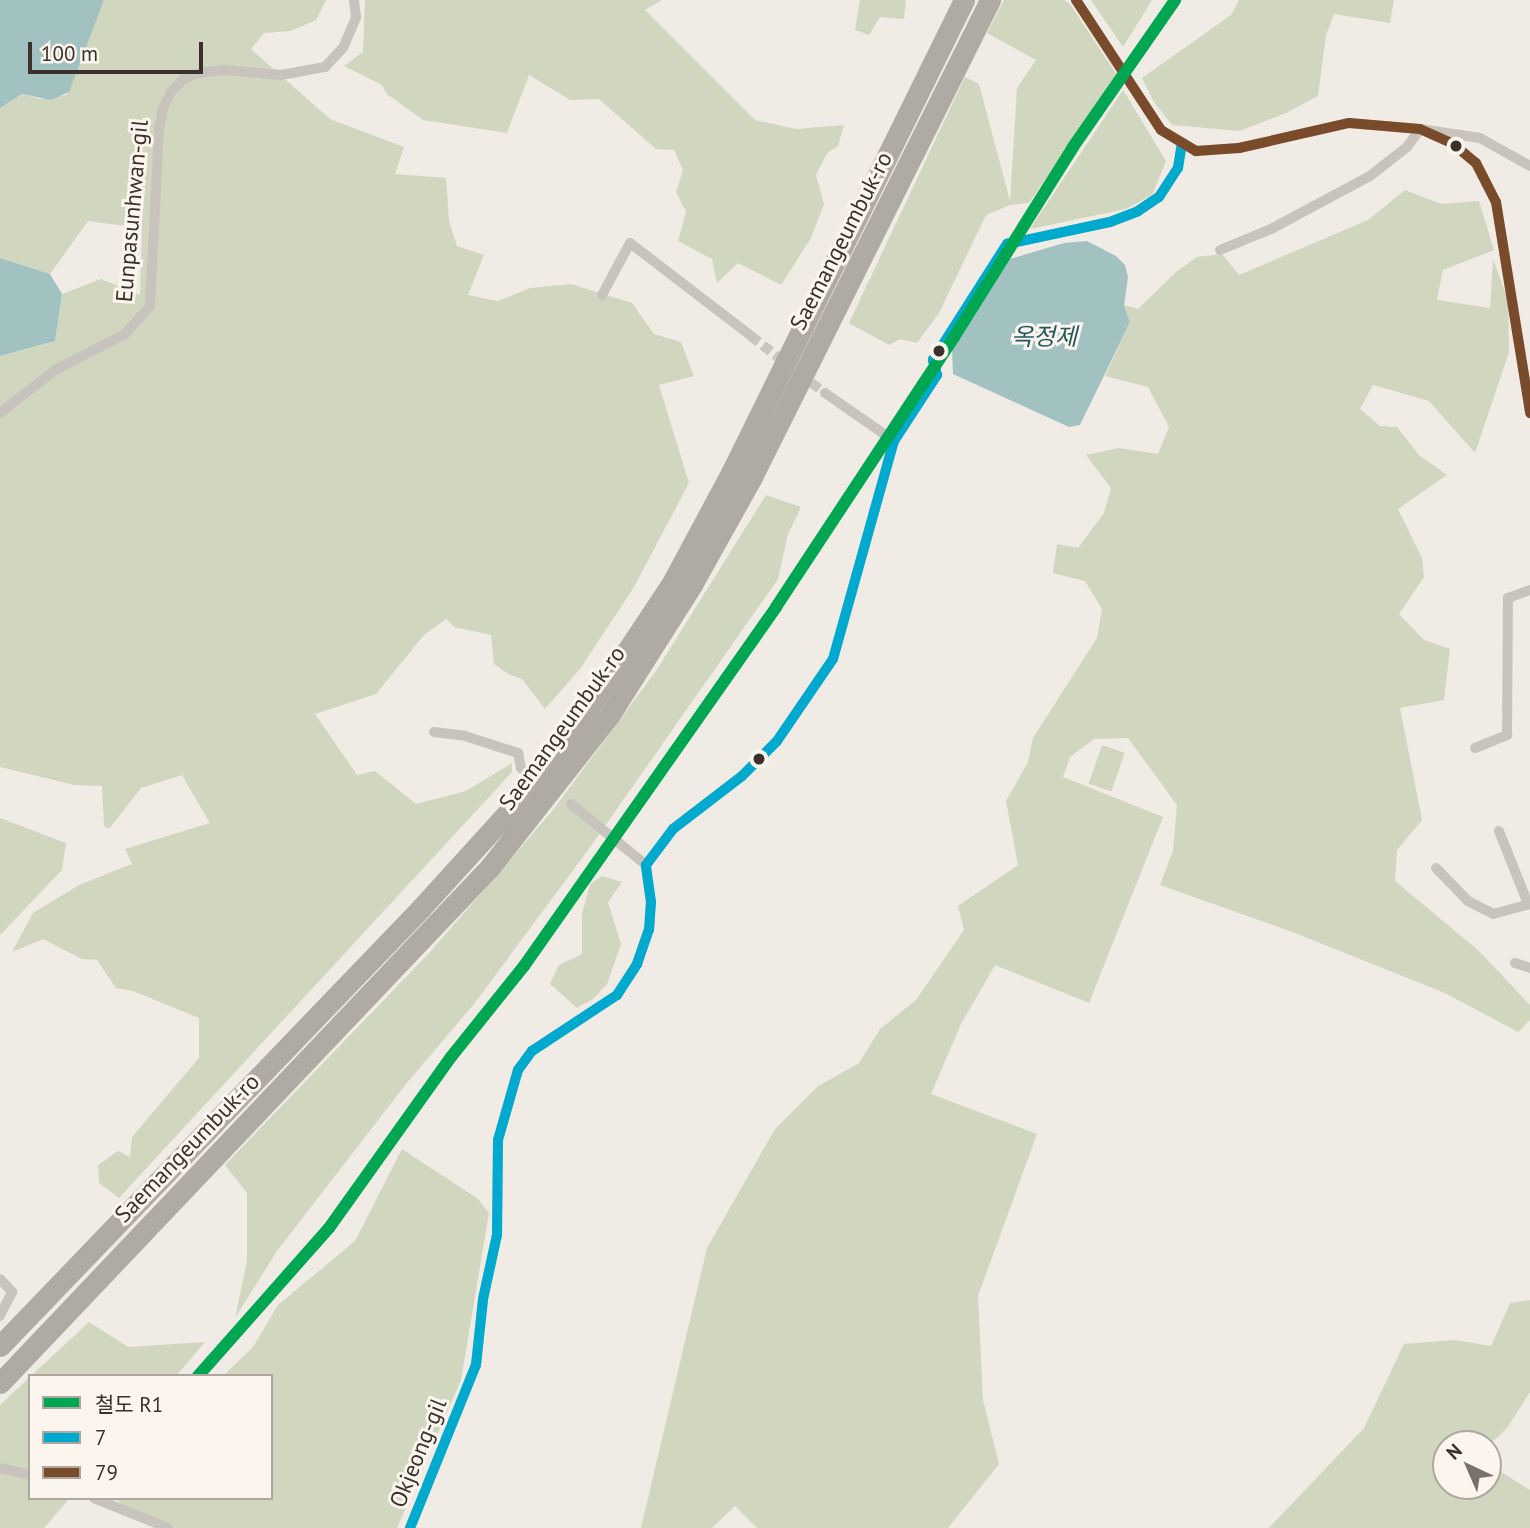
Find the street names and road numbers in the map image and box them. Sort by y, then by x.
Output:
street label: Eunpasunhwan-gil [110,119,154,303]
street label: Saemangeumbuk-ro [784,147,898,335]
street label: Saemangeumbuk-ro [493,640,631,816]
street label: Saemangeumbuk-ro [109,1068,265,1228]
street label: Okjeong-gil [384,1394,452,1512]

